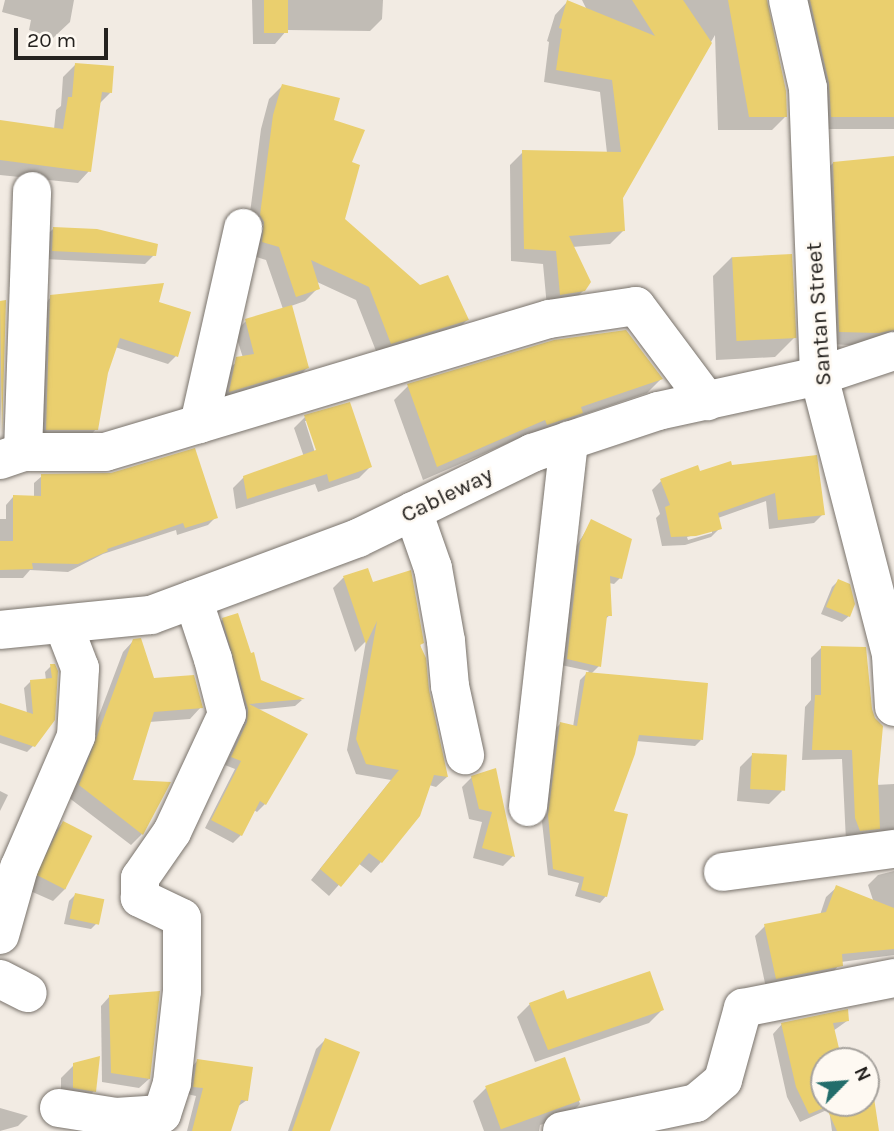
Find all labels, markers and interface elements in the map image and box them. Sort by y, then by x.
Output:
scale bar [18,14,112,58]
text: 20 m [27,28,76,52]
street label: Santan Street [800,241,838,387]
street label: Cableway [397,461,497,529]
north arrow [810,1047,880,1117]
text: N [849,1063,875,1085]

